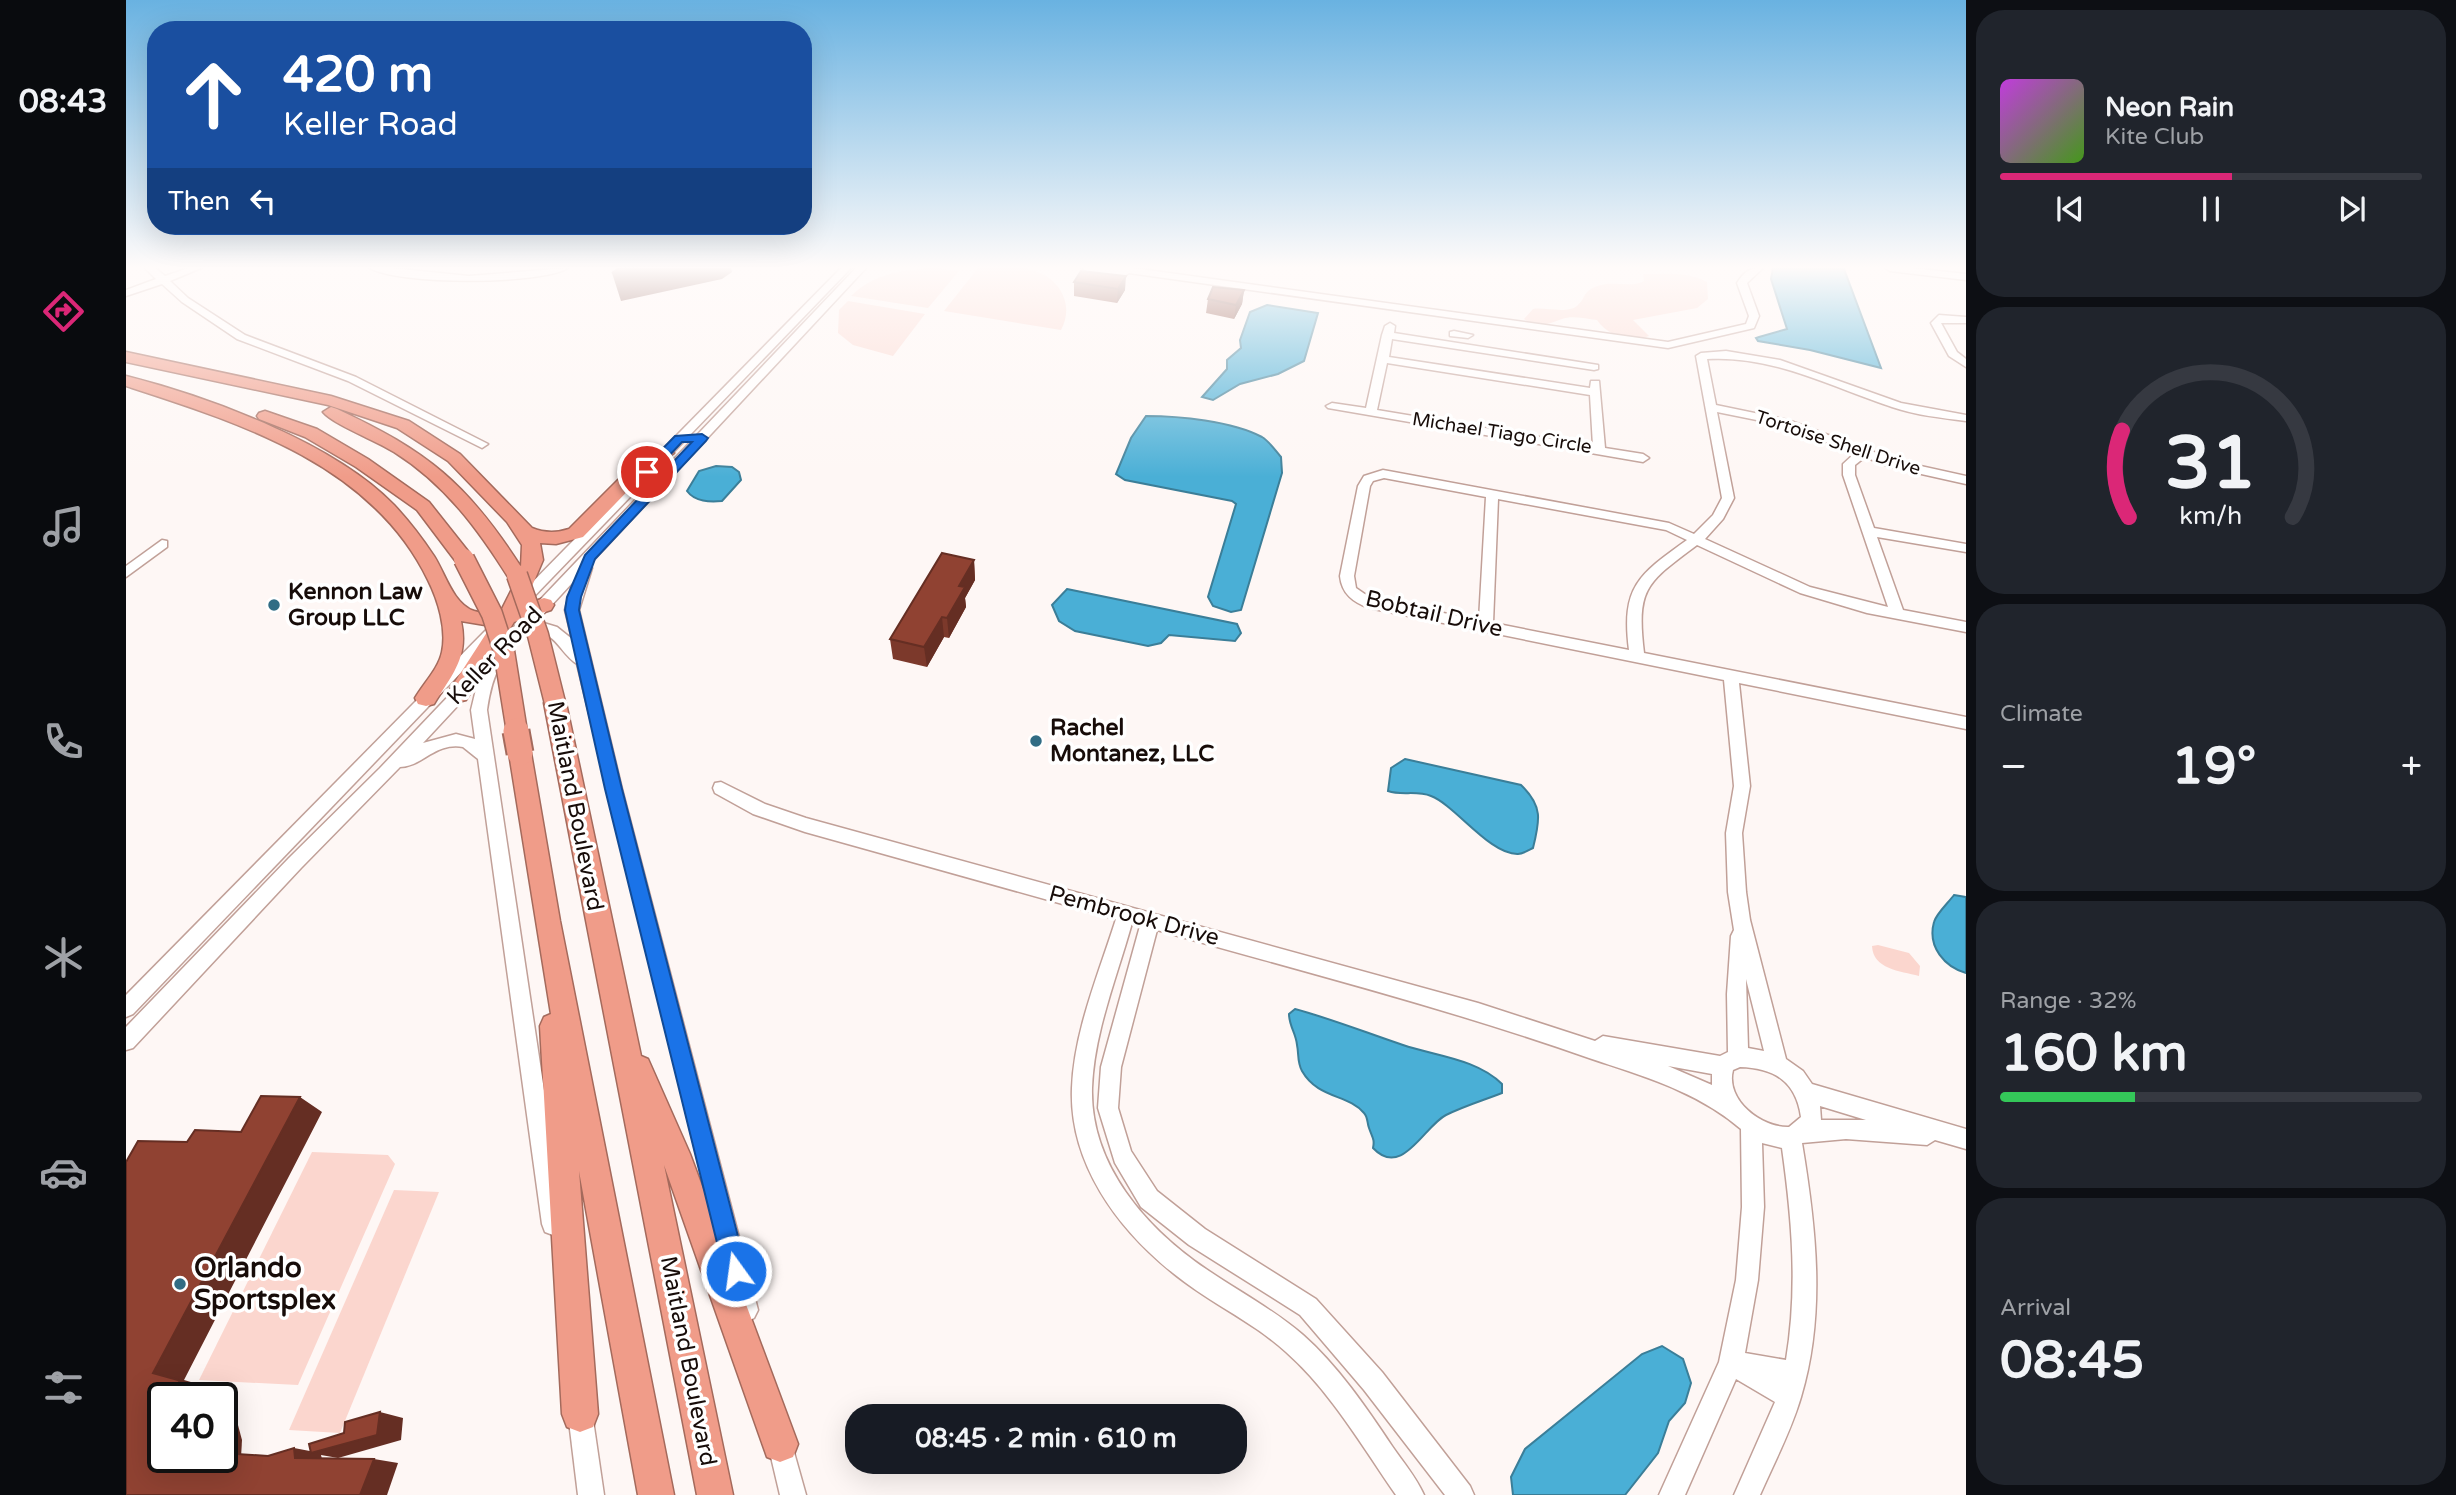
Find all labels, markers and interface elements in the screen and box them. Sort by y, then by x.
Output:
text: 420 m [283,46,433,105]
icon: ahead [168,49,259,140]
text: 08:43 [19,83,107,121]
text: Neon Rain [2105,92,2234,123]
text: Keller Road [283,106,458,144]
text: Kite Club [2105,123,2204,151]
icon: left [244,182,282,220]
text: Then [168,186,230,217]
icon: previous [2051,190,2089,228]
icon: pause [2192,190,2230,228]
icon: next [2333,190,2371,228]
icon: directions [39,287,88,336]
street label: Tortoise Shell Drive [1753,406,1923,480]
street label: Michael Tiago Circle [1411,408,1593,458]
text: 31 [2165,420,2257,508]
pin [617,442,677,502]
icon: arrive [628,453,666,491]
text: km/h [2180,500,2242,530]
icon: music [39,502,88,551]
place label: Kennon Law Group LLC [288,578,423,632]
street label: Bobtail Drive [1363,585,1505,643]
marker: Kennon Law Group LLC [266,597,282,613]
street label: Keller Road [441,601,549,711]
street label: Maitland Boulevard [541,699,609,913]
text: Climate [2000,700,2083,728]
place label: Rachel Montanez, LLC [1050,714,1214,768]
icon: phone [39,717,88,766]
marker: Rachel Montanez, LLC [1028,733,1044,749]
text: 19° [2171,735,2256,798]
text: − [2000,744,2027,790]
text: + [2401,744,2422,790]
street label: Pembrook Drive [1046,880,1222,952]
icon: climate [39,933,88,982]
text: Range · 32% [2000,987,2136,1015]
text: 160 km [2000,1022,2188,1085]
icon: car [39,1148,88,1197]
position arrow [699,1234,773,1308]
place label: Orlando Sportsplex [194,1251,336,1317]
street label: Maitland Boulevard [654,1254,722,1468]
marker: Orlando Sportsplex [172,1276,188,1292]
text: Arrival [2000,1294,2071,1322]
text: 08:45 [2000,1329,2144,1392]
icon: filters [39,1363,88,1412]
speed limit sign: 40 [147,1382,238,1473]
text: 08:45 · 2 min · 610 m [915,1423,1177,1454]

